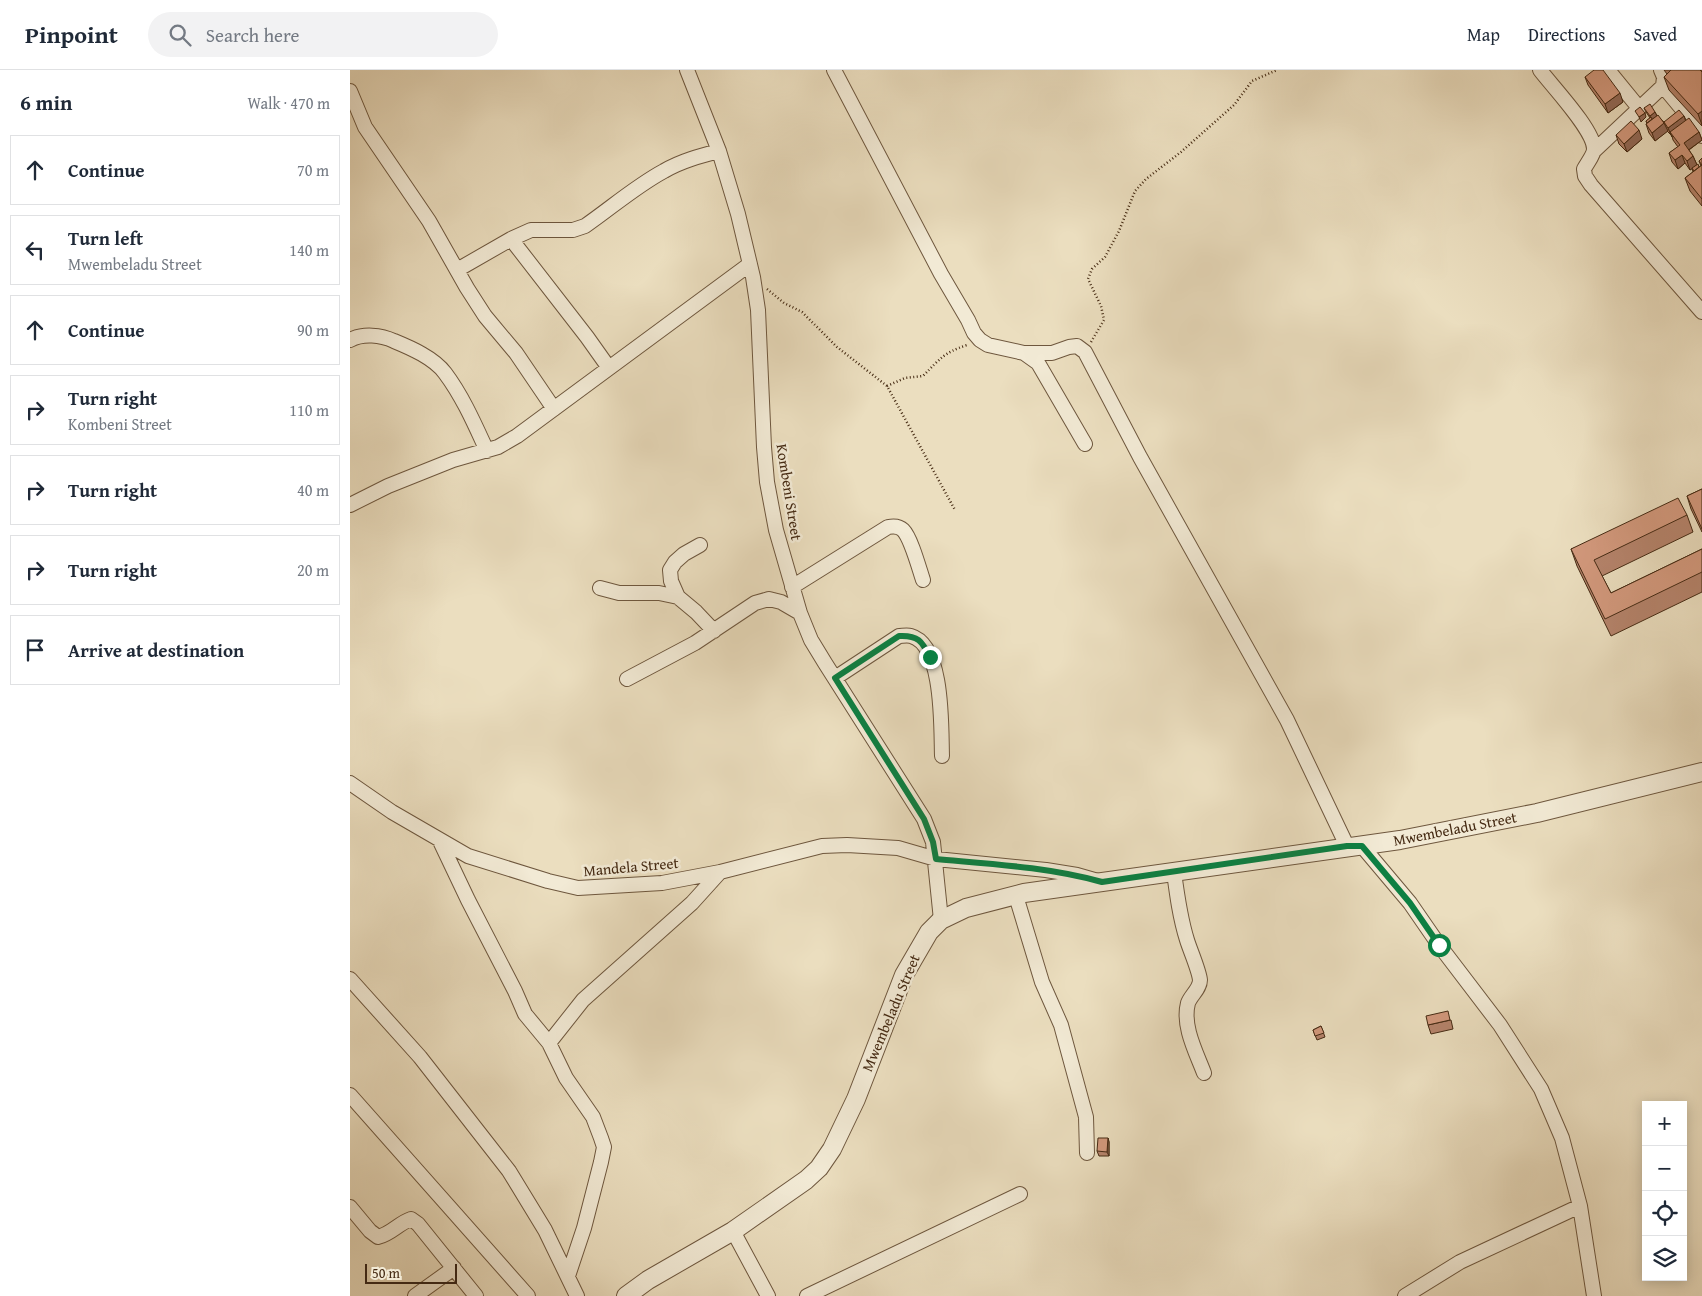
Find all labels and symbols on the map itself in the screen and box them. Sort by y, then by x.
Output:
street label: Kombeni Street [771,442,808,542]
route end [919,646,942,669]
street label: Mwembeladu Street [1391,806,1519,851]
street label: Mandela Street [583,852,680,881]
route start [1428,934,1451,957]
street label: Mwembeladu Street [856,950,925,1075]
scale bar [365,1261,458,1284]

